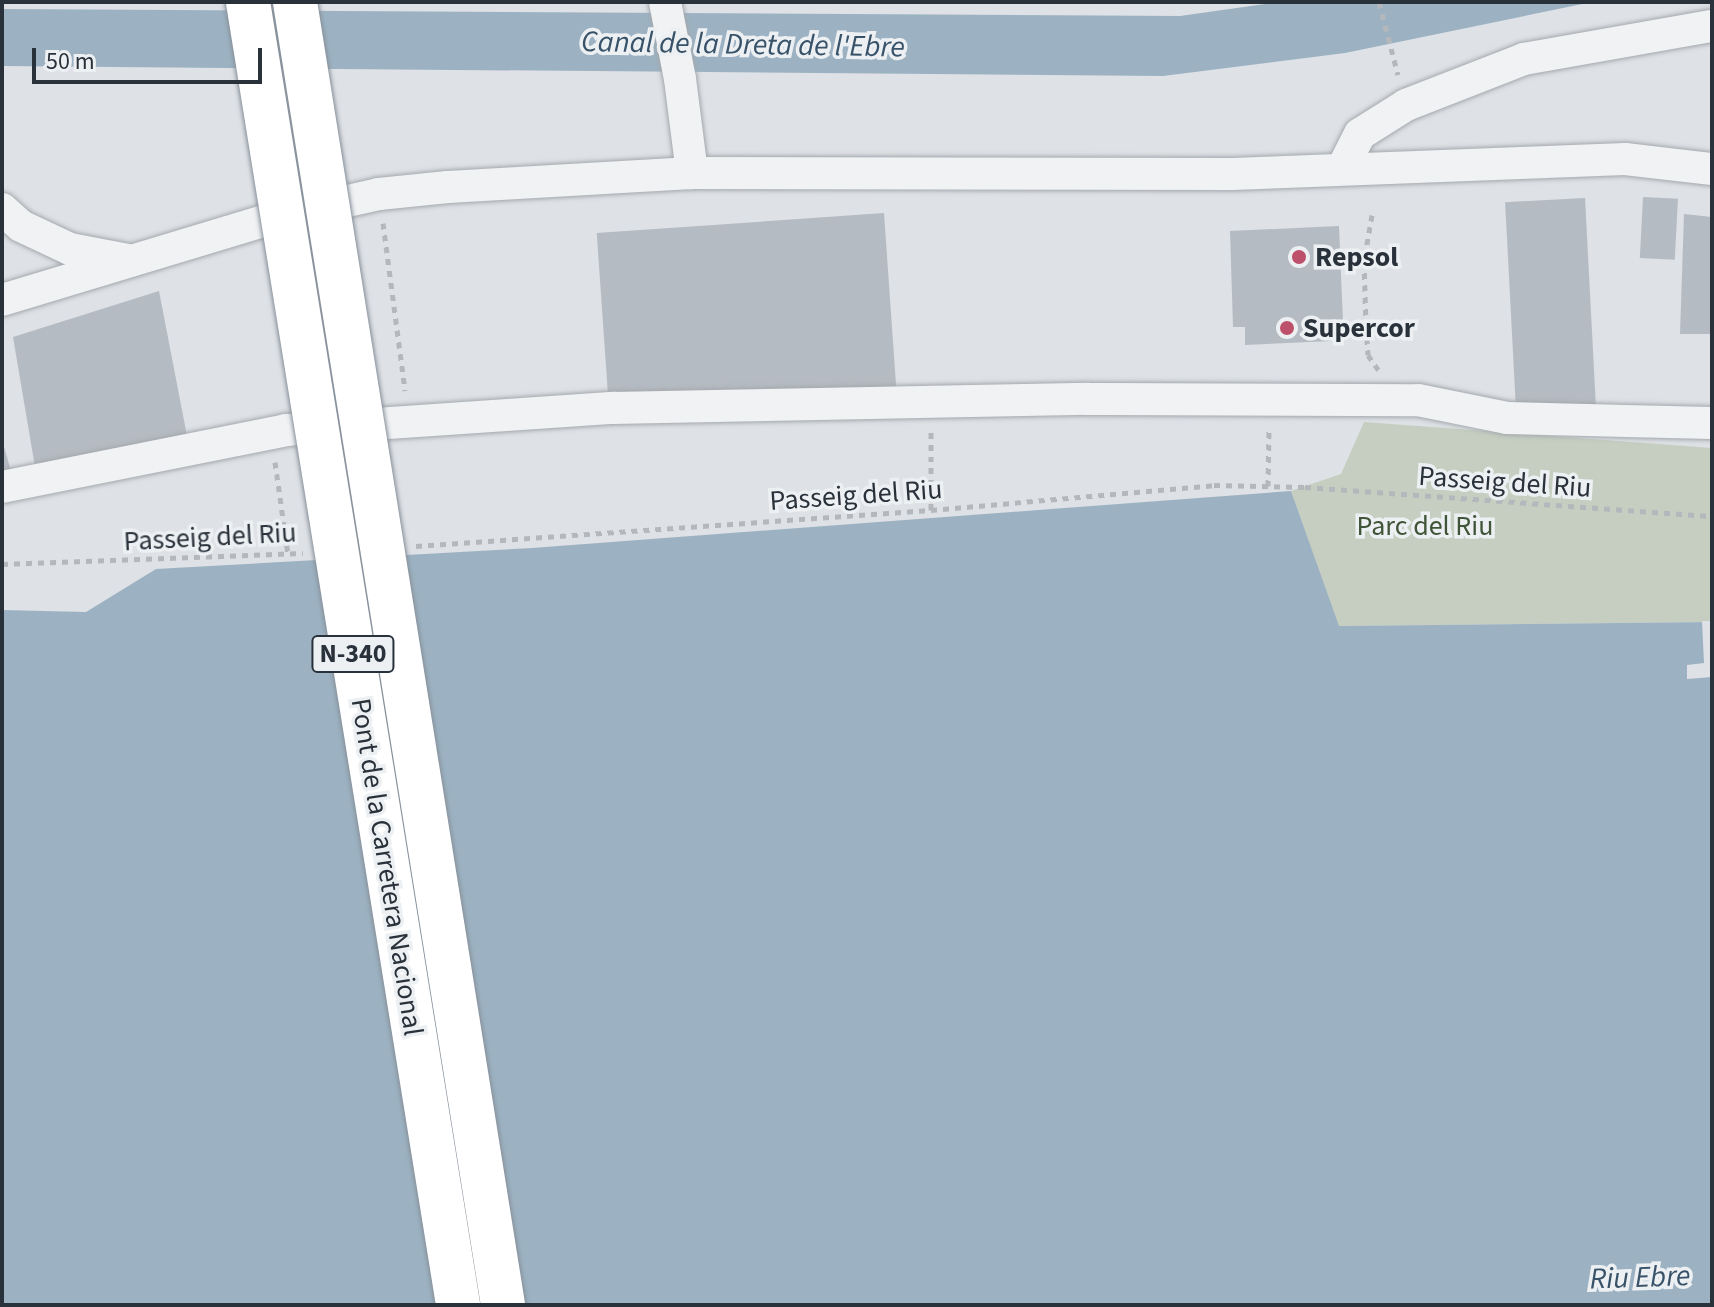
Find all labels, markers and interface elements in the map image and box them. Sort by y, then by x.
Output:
water label: Canal de la Dreta de l'Ebre [581,24,905,66]
scale bar [36,32,266,82]
text: 50 m [46,44,95,79]
place label: Repsol [1315,240,1398,274]
marker: Repsol [1290,248,1308,266]
place label: Supercor [1303,311,1415,345]
marker: Supercor [1278,319,1296,337]
street label: Passeig del Riu [1418,459,1592,505]
street label: Passeig del Riu [769,472,943,518]
park label: Parc del Riu [1357,509,1493,543]
street label: Passeig del Riu [123,516,297,558]
road number: N-340 [311,632,395,676]
street label: Pont de la Carretera Nacional [344,696,430,1038]
water label: Riu Ebre [1589,1258,1691,1298]

